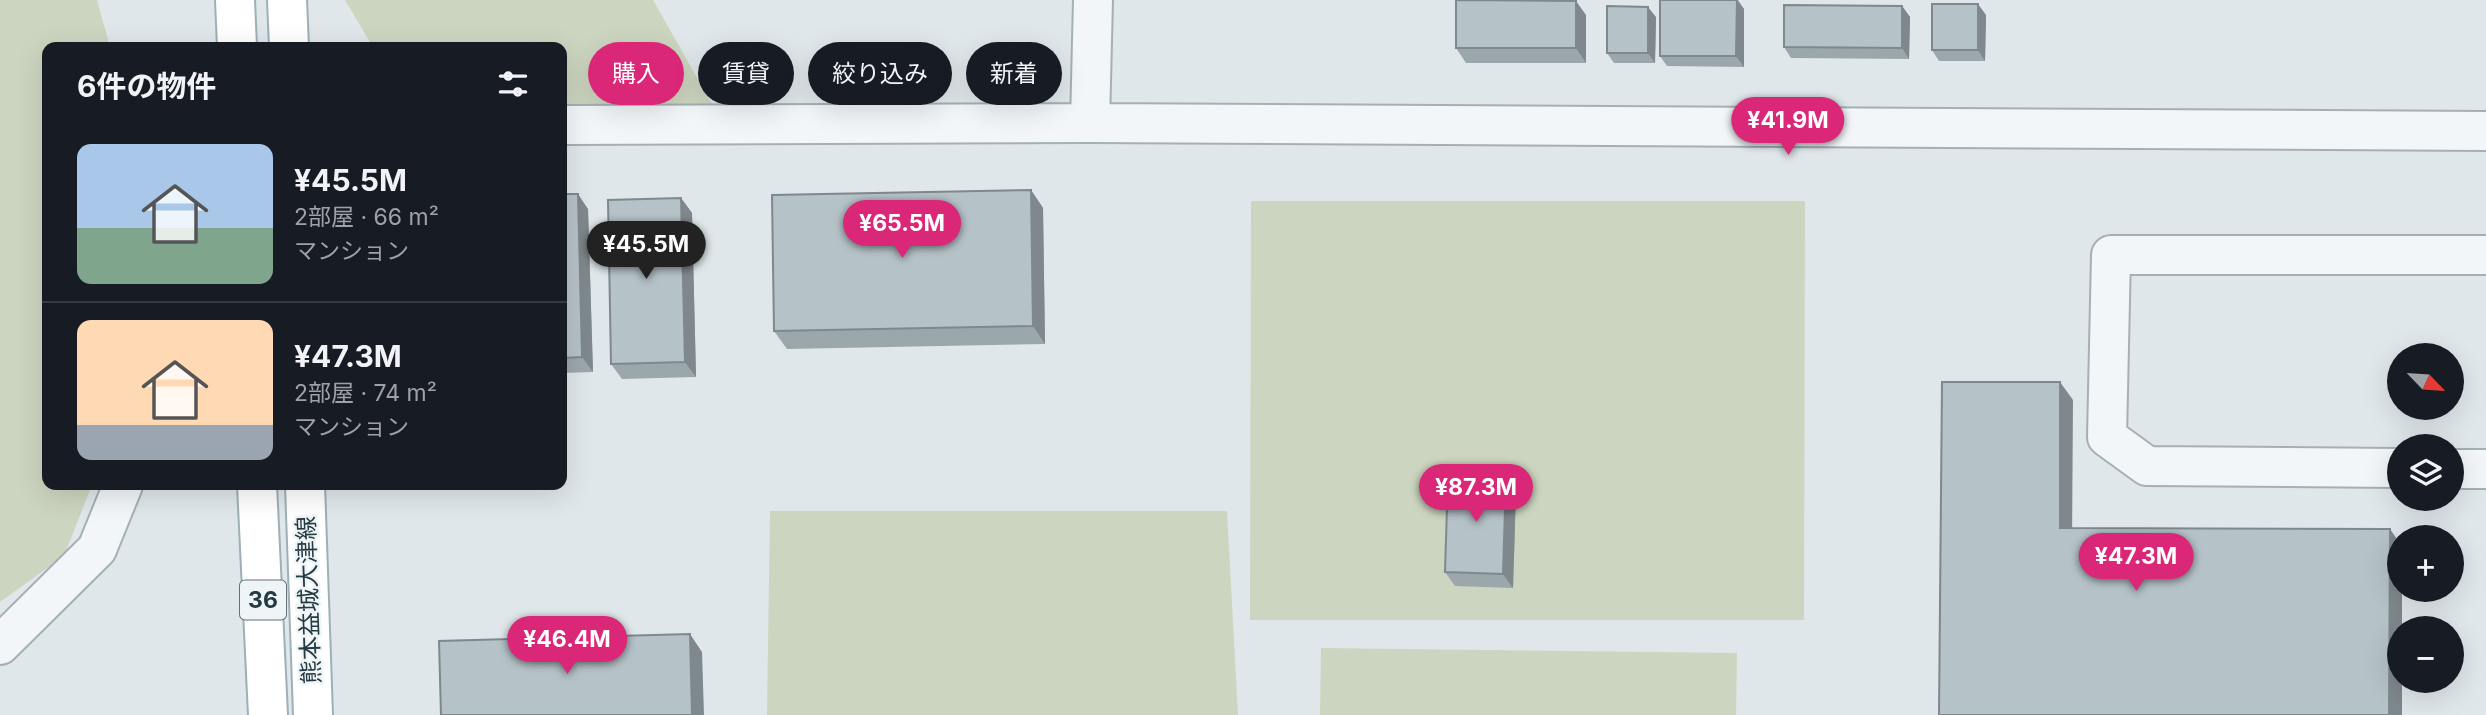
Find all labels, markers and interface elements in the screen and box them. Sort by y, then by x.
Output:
chip: 購入 [588,42,684,105]
chip: 賃貸 [698,42,794,105]
chip: 絞り込み [808,42,952,105]
chip: 新着 [966,42,1062,105]
icon: filters [494,65,532,103]
text: 6件の物件 [77,68,216,104]
pin: ¥41.9M [1731,97,1845,157]
text: ¥41.9M [1747,106,1829,134]
text: ¥45.5M [294,162,407,198]
icon: home [133,172,217,256]
pin: ¥65.5M [845,201,959,260]
text: 2部屋 · 66 m² [294,203,439,231]
text: ¥65.5M [859,209,945,237]
pin: ¥45.5M [589,222,703,281]
text: ¥45.5M [603,230,689,258]
text: マンション [294,237,409,265]
text: ¥47.3M [294,338,402,374]
north arrow [2387,343,2464,420]
map controls [2387,343,2464,693]
icon: home [133,348,217,432]
text: 2部屋 · 74 m² [294,379,437,407]
text: マンション [294,413,409,441]
button: layers [2387,434,2464,511]
pin: ¥87.3M [1419,464,1533,524]
text: ¥87.3M [1435,473,1517,501]
street label: 熊本益城大津線 [291,516,326,684]
button: + [2387,525,2464,602]
pin: ¥47.3M [2079,534,2193,593]
text: ¥47.3M [2095,542,2177,570]
road number: 36 [240,580,286,620]
pin: ¥46.4M [510,616,624,676]
button: − [2387,616,2464,693]
text: ¥46.4M [523,625,611,653]

